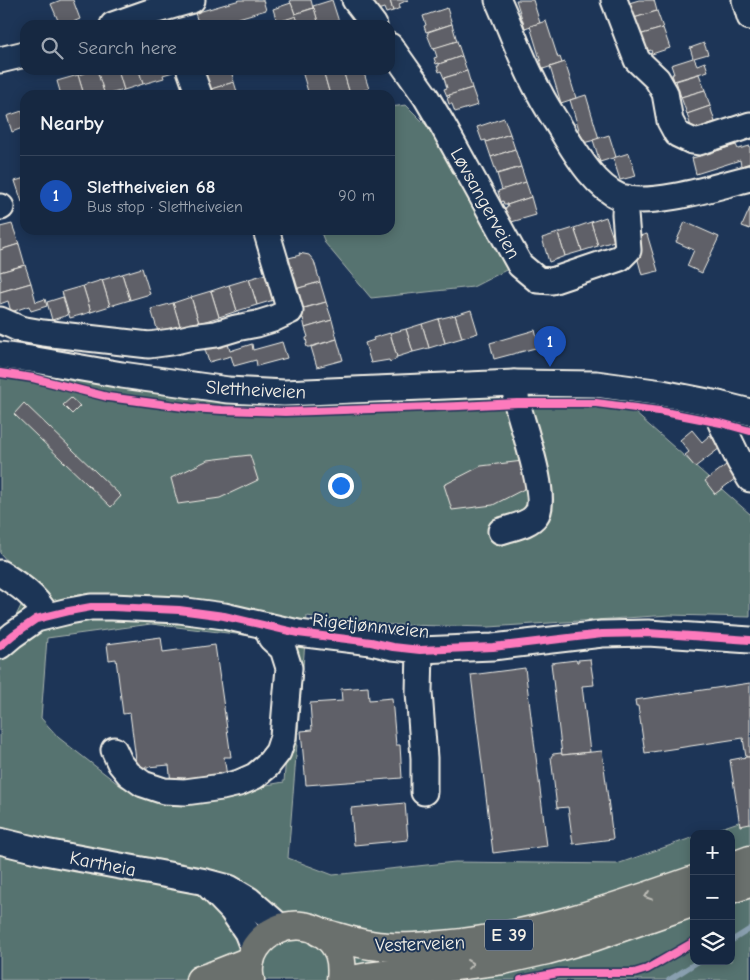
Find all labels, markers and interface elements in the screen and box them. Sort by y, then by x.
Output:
search box [20,20,395,75]
icon: search [38,34,66,62]
text: Search here [78,37,177,59]
text: Nearby [40,111,104,135]
street label: Løvsangerveien [446,144,525,263]
text: Slettheiveien 68 [87,176,215,198]
text: 1 [53,187,59,205]
text: 90 m [338,187,375,205]
text: Bus stop · Slettheiveien [87,198,243,216]
pin: 1 [534,326,566,367]
street label: Slettheiveien [205,376,307,404]
your location [328,473,354,499]
street label: Rigetjønnveien [311,609,431,643]
map controls [690,830,735,965]
button: + [690,830,735,875]
street label: Kartheia [68,847,138,881]
button: − [690,875,735,920]
one-way arrow [644,890,653,900]
road number: E 39 [485,920,533,950]
button: layers [690,920,735,965]
street label: Vesterveien [375,931,465,957]
one-way arrow [466,959,474,970]

